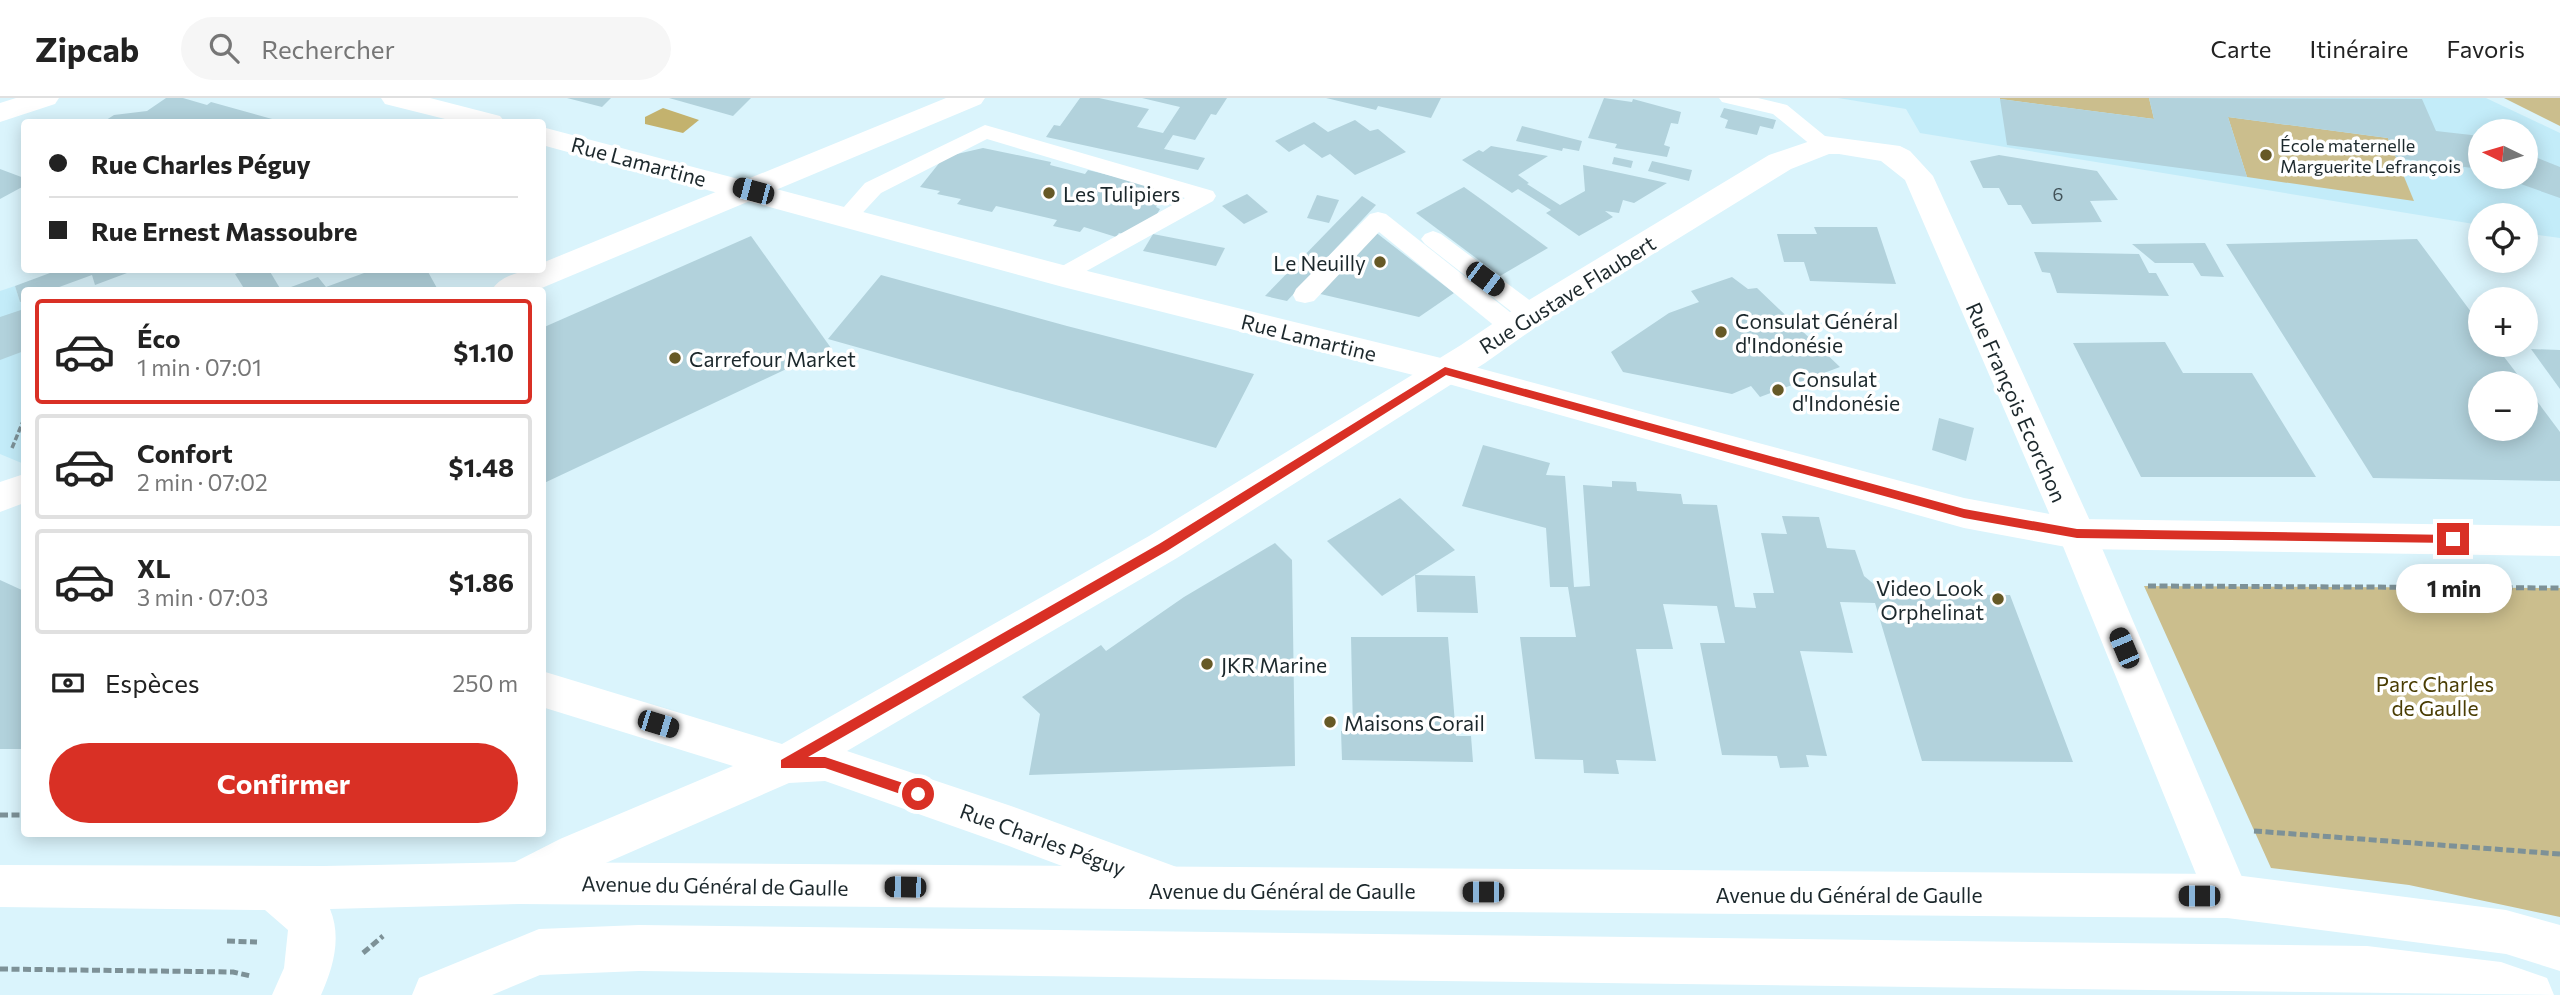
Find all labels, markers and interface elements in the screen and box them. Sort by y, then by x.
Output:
search box [181,17,671,80]
text: Zipcab [35,28,139,69]
icon: search [205,29,243,67]
text: Rechercher [261,33,395,64]
text: Carte [2211,34,2272,63]
text: Itinéraire [2310,34,2409,63]
text: Favoris [2447,34,2525,63]
north arrow [2468,119,2538,189]
map controls [2468,119,2538,441]
street label: Rue Lamartine [569,131,709,191]
place label: École maternelle Marguerite Lefrançois [2280,134,2461,177]
marker: École maternelle Marguerite Lefrançois [2258,147,2274,163]
text: Rue Charles Péguy [91,148,311,179]
car [730,175,777,207]
place label: Les Tulipiers [1063,181,1180,206]
house number: 6 [2053,183,2063,205]
marker: Les Tulipiers [1041,185,1057,201]
button: locate [2468,203,2538,273]
text: Rue Ernest Massoubre [91,215,357,246]
street label: Rue Gustave Flaubert [1474,230,1660,358]
place label: Le Neuilly [1273,250,1366,275]
marker: Le Neuilly [1372,254,1388,270]
car [1462,258,1509,300]
button: + [2468,287,2538,357]
street label: Rue François Ecorchon [1962,298,2072,506]
street label: Rue Lamartine [1239,308,1379,366]
place label: Consulat Général d'Indonésie [1735,308,1898,357]
icon: car [53,320,116,383]
text: Éco [137,322,181,353]
marker: Consulat Général d'Indonésie [1713,324,1729,340]
text: $1.10 [453,336,514,367]
place label: Carrefour Market [689,346,856,371]
marker: Carrefour Market [667,350,683,366]
text: 1 min · 07:01 [137,353,262,381]
place label: Consulat d'Indonésie [1792,366,1900,415]
button: − [2468,371,2538,441]
marker: Consulat d'Indonésie [1770,382,1786,398]
icon: car [53,435,116,498]
text: Confort [137,437,233,468]
text: $1.48 [449,451,514,482]
text: 2 min · 07:02 [137,468,268,496]
route end [2437,523,2469,555]
icon: car [53,550,116,613]
text: XL [137,552,171,583]
callout: 1 min [2395,564,2511,612]
text: $1.86 [449,566,514,597]
text: 1 min [2427,574,2481,602]
place label: Video Look Orphelinat [1876,575,1984,624]
text: 3 min · 07:03 [137,583,268,611]
marker: Video Look Orphelinat [1990,591,2006,607]
car [2107,625,2142,671]
place label: JKR Marine [1221,652,1327,677]
marker: JKR Marine [1199,656,1215,672]
icon: cash [49,664,87,702]
text: Espèces [105,667,200,698]
text: 250 m [453,669,518,697]
park label: Parc Charles de Gaulle [2376,671,2494,720]
car [635,708,682,740]
place label: Maisons Corail [1344,710,1485,735]
marker: Maisons Corail [1322,714,1338,730]
button: Confirmer [49,743,518,823]
route start [902,778,934,810]
street label: Rue Charles Péguy [957,797,1129,881]
street label: Avenue du Général de Gaulle [581,870,849,900]
car [884,876,927,898]
street label: Avenue du Général de Gaulle [1148,878,1416,903]
car [1463,882,1505,903]
street label: Avenue du Général de Gaulle [1715,882,1983,907]
car [2179,886,2221,907]

